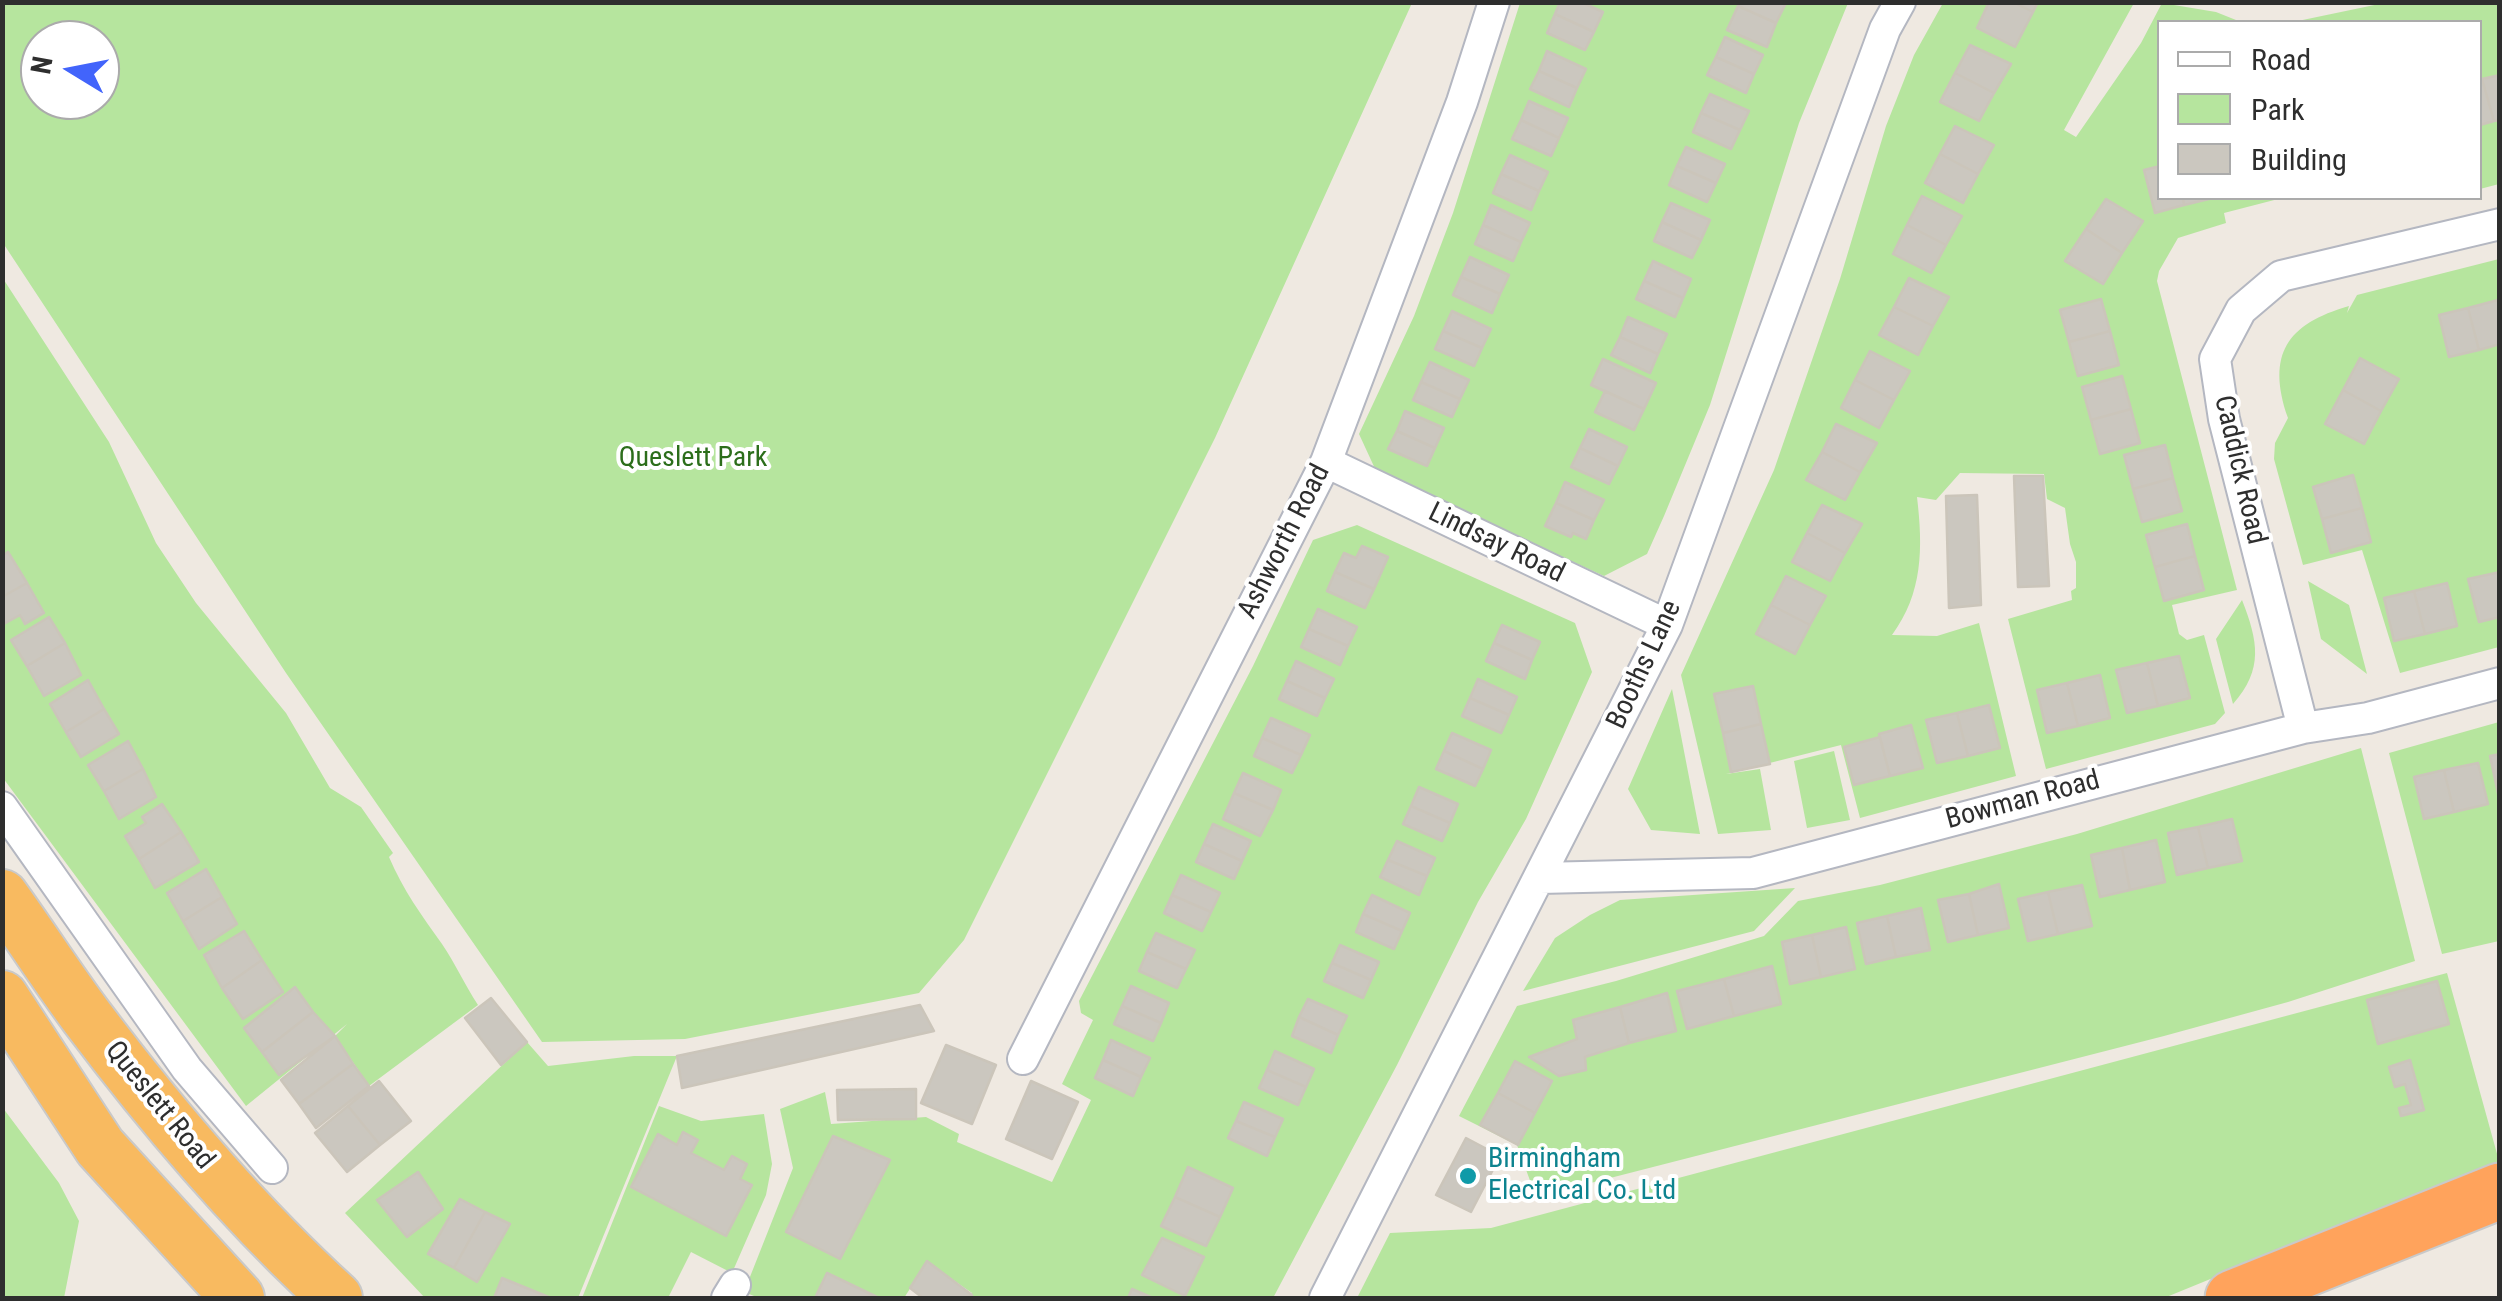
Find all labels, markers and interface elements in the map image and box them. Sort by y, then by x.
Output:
north arrow [20,20,120,120]
legend [2157,20,2482,200]
text: Road [2251,42,2311,77]
text: N [24,54,60,76]
text: Park [2251,92,2305,127]
text: Building [2251,142,2347,177]
street label: Caddick Road [2206,392,2272,548]
park label: Queslett Park [619,442,767,476]
street label: Ashworth Road [1232,459,1338,625]
street label: Lindsay Road [1422,497,1570,591]
street label: Booths Lane [1601,595,1689,735]
street label: Bowman Road [1942,764,2104,838]
street label: Queslett Road [97,1035,221,1177]
place label: Birmingham Electrical Co. Ltd [1488,1143,1676,1209]
marker: Birmingham Electrical Co. Ltd [1457,1165,1479,1187]

